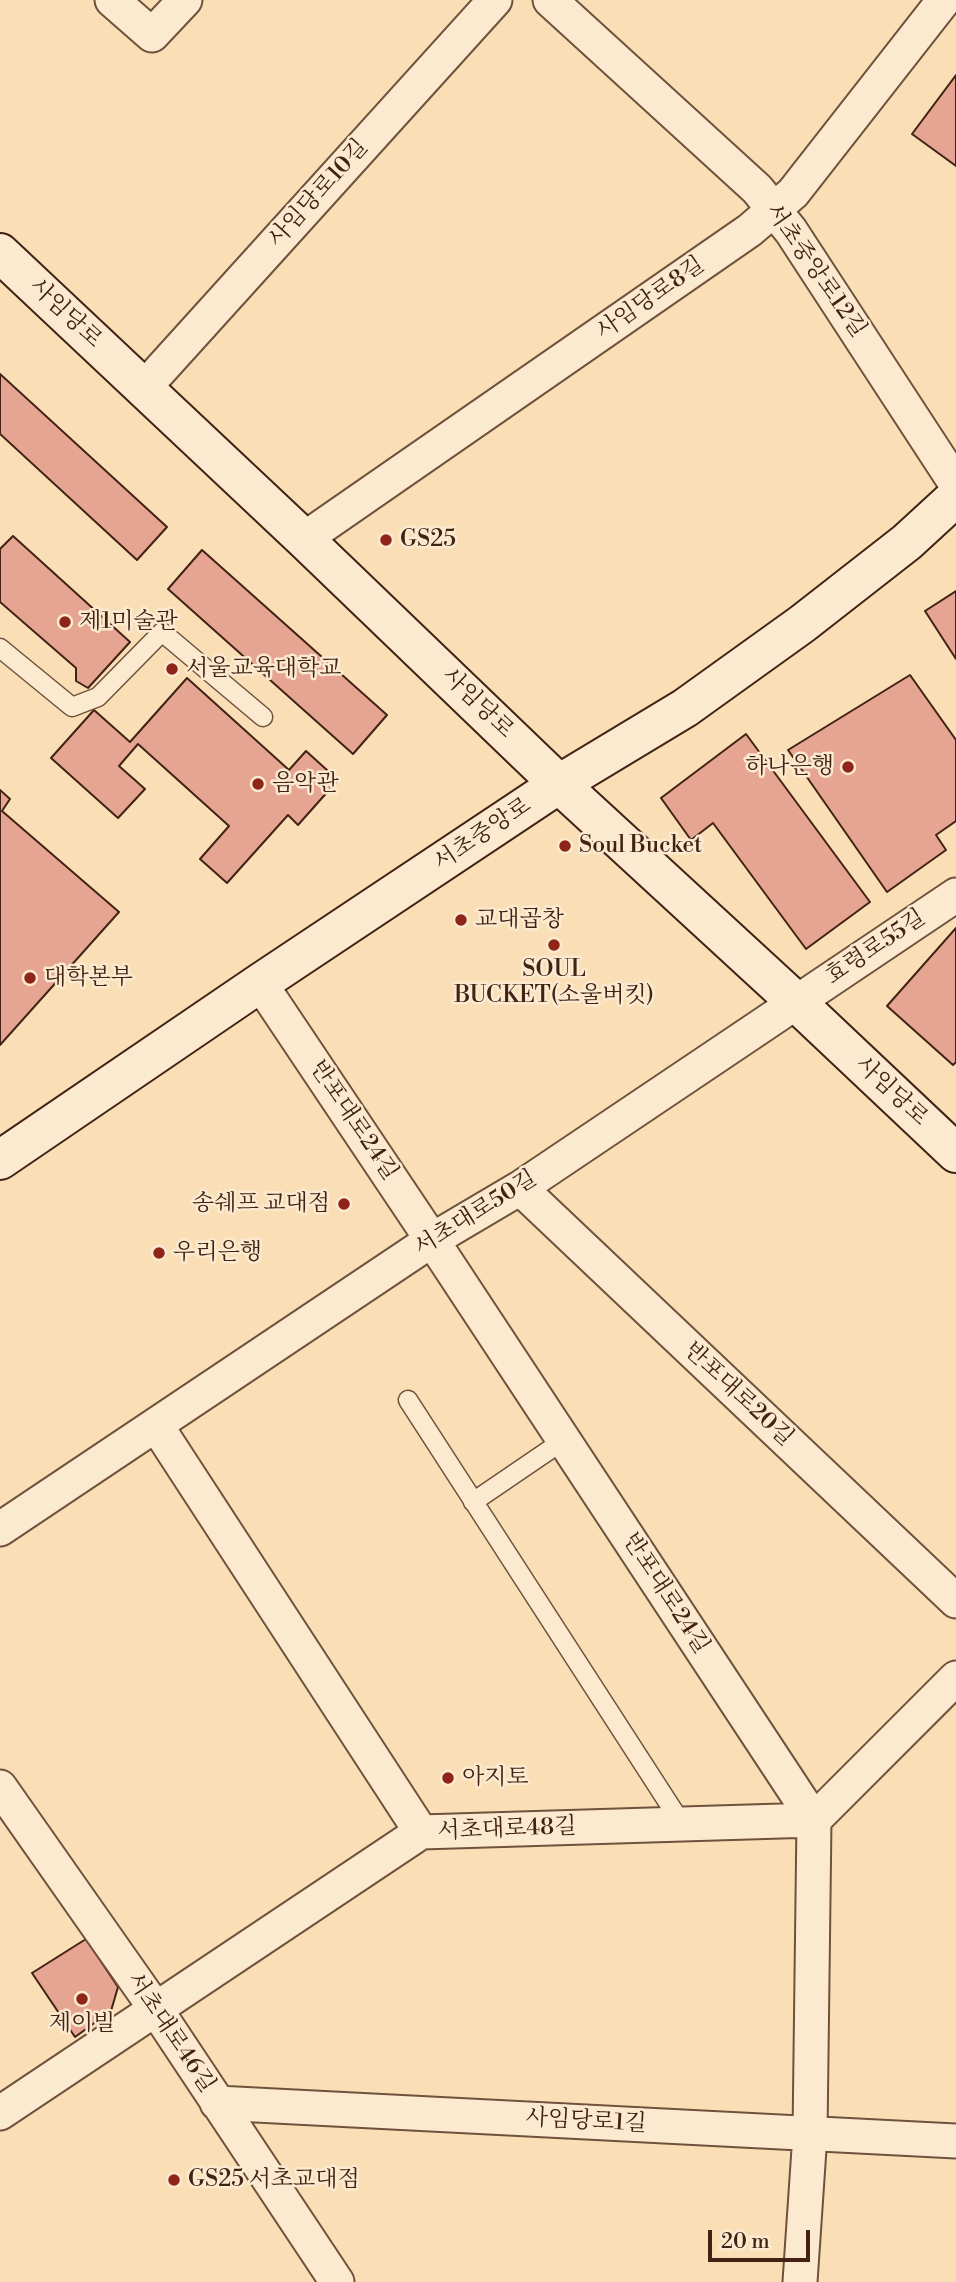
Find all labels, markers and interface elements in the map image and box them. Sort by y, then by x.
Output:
street label: 사임당로10길 [263,134,375,254]
street label: 서초중앙로12길 [759,199,871,343]
street label: 사임당로8길 [592,252,710,346]
street label: 사임당로 [23,274,107,354]
place label: GS25 [400,526,456,554]
marker: GS25 [378,532,394,548]
place label: 제1미술관 [79,608,178,636]
marker: 제1미술관 [57,614,73,630]
place label: 서울교육대학교 [186,655,342,683]
marker: 서울교육대학교 [164,661,180,677]
street label: 사임당로 [435,663,519,745]
place label: 하나은행 [745,753,834,781]
marker: 하나은행 [840,759,856,775]
place label: 음악관 [272,770,339,798]
marker: 음악관 [250,776,266,792]
street label: 서초중앙로 [429,792,537,878]
place label: Soul Bucket [579,832,702,860]
marker: Soul Bucket [557,838,573,854]
street label: 효령로55길 [821,905,931,991]
place label: 교대곱창 [475,906,564,934]
marker: 교대곱창 [453,912,469,928]
marker: SOUL BUCKET(소울버킷) [546,937,562,953]
place label: SOUL BUCKET(소울버킷) [454,956,654,1010]
place label: 대학본부 [44,964,133,992]
marker: 대학본부 [22,970,38,986]
street label: 사임당로 [849,1052,933,1132]
street label: 반포대로24길 [303,1056,403,1186]
street label: 서초대로50길 [410,1165,542,1263]
place label: 송쉐프 교대점 [192,1190,330,1218]
marker: 송쉐프 교대점 [336,1196,352,1212]
place label: 우리은행 [173,1239,262,1267]
marker: 우리은행 [151,1245,167,1261]
street label: 반포대로20길 [678,1337,798,1453]
street label: 반포대로24길 [616,1529,714,1659]
place label: 아지토 [462,1764,529,1792]
marker: 아지토 [440,1770,456,1786]
street label: 서초대로48길 [437,1814,577,1846]
street label: 서초대로46길 [120,1968,220,2098]
marker: 제이빌 [74,1991,90,2007]
place label: 제이빌 [49,2010,115,2038]
street label: 사임당로1길 [525,2105,647,2139]
place label: GS25 서초교대점 [188,2166,360,2194]
marker: GS25 서초교대점 [166,2172,182,2188]
scale bar [711,2216,813,2260]
text: 20 m [721,2229,770,2255]

